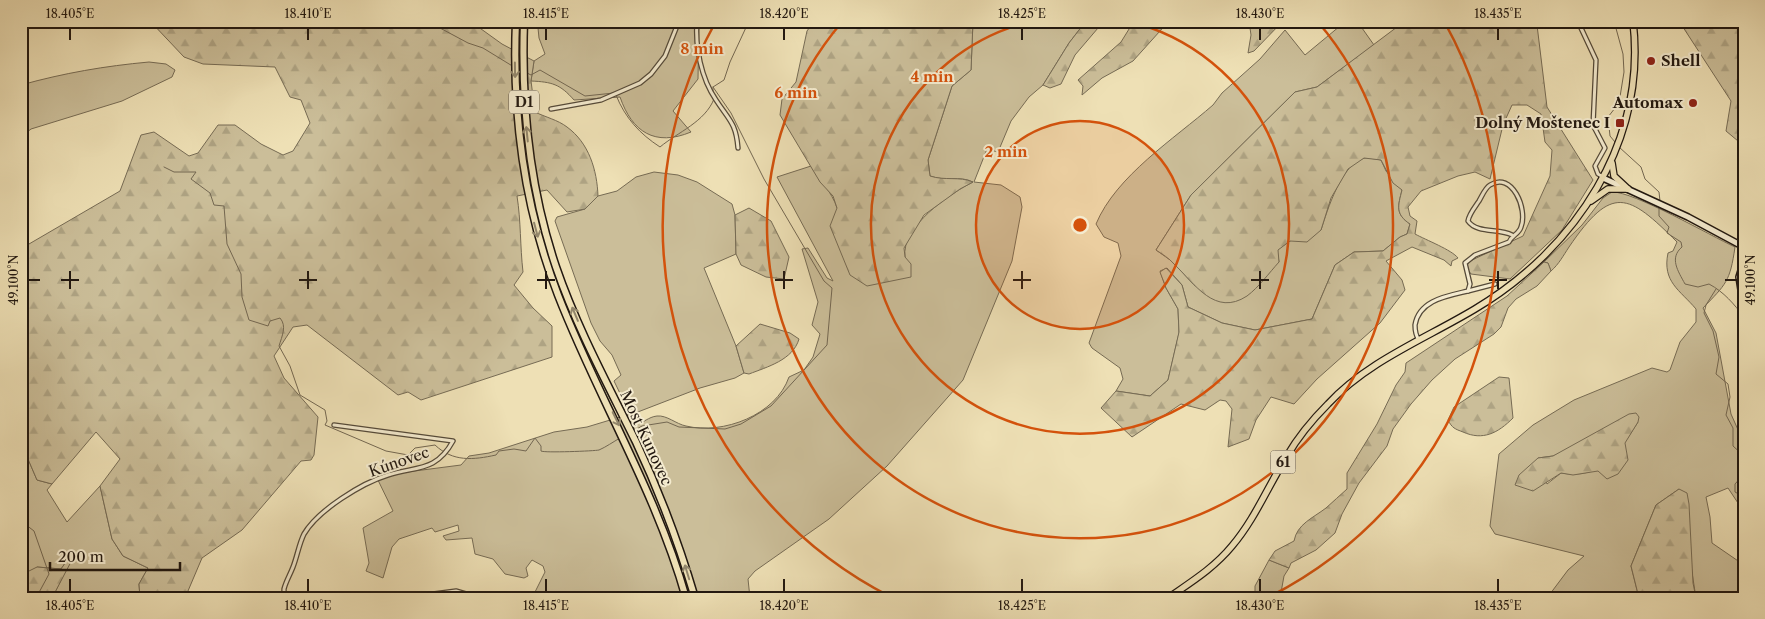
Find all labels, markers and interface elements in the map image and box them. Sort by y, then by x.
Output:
text: 18.405°E [46,6,94,21]
text: 18.410°E [284,6,332,21]
text: 18.415°E [523,6,569,21]
text: 18.420°E [759,6,809,21]
text: 18.425°E [998,6,1046,21]
text: 18.430°E [1236,6,1284,21]
text: 18.435°E [1474,6,1522,21]
text: 8 min [680,39,725,58]
place label: Shell [1661,51,1700,70]
marker: Shell [1645,55,1657,67]
one-way arrow [510,62,520,78]
text: 4 min [910,67,954,86]
text: 6 min [774,83,818,102]
road number: D1 [509,90,539,114]
place label: Automax [1612,93,1683,112]
marker: Automax [1687,97,1699,109]
place label: Dolný Moštenec I [1475,113,1610,132]
marker: Dolný Moštenec I [1614,117,1626,129]
one-way arrow [522,127,532,143]
text: 2 min [984,142,1028,161]
centre of rings [1071,216,1089,234]
one-way arrow [532,221,542,237]
text: 49.100°N [6,255,21,305]
text: 49.100°N [1743,255,1758,305]
one-way arrow [570,307,580,322]
street label: Most Kunovec [616,387,677,488]
one-way arrow [611,412,621,427]
street label: Kúnovec [366,442,432,481]
road number: 61 [1270,451,1296,474]
scale bar [50,539,180,571]
text: 200 m [58,547,104,566]
one-way arrow [682,565,691,581]
text: 18.405°E [46,598,94,613]
text: 18.410°E [284,598,332,613]
text: 18.415°E [523,598,569,613]
text: 18.420°E [759,598,809,613]
text: 18.425°E [998,598,1046,613]
text: 18.430°E [1236,598,1284,613]
text: 18.435°E [1474,598,1522,613]

